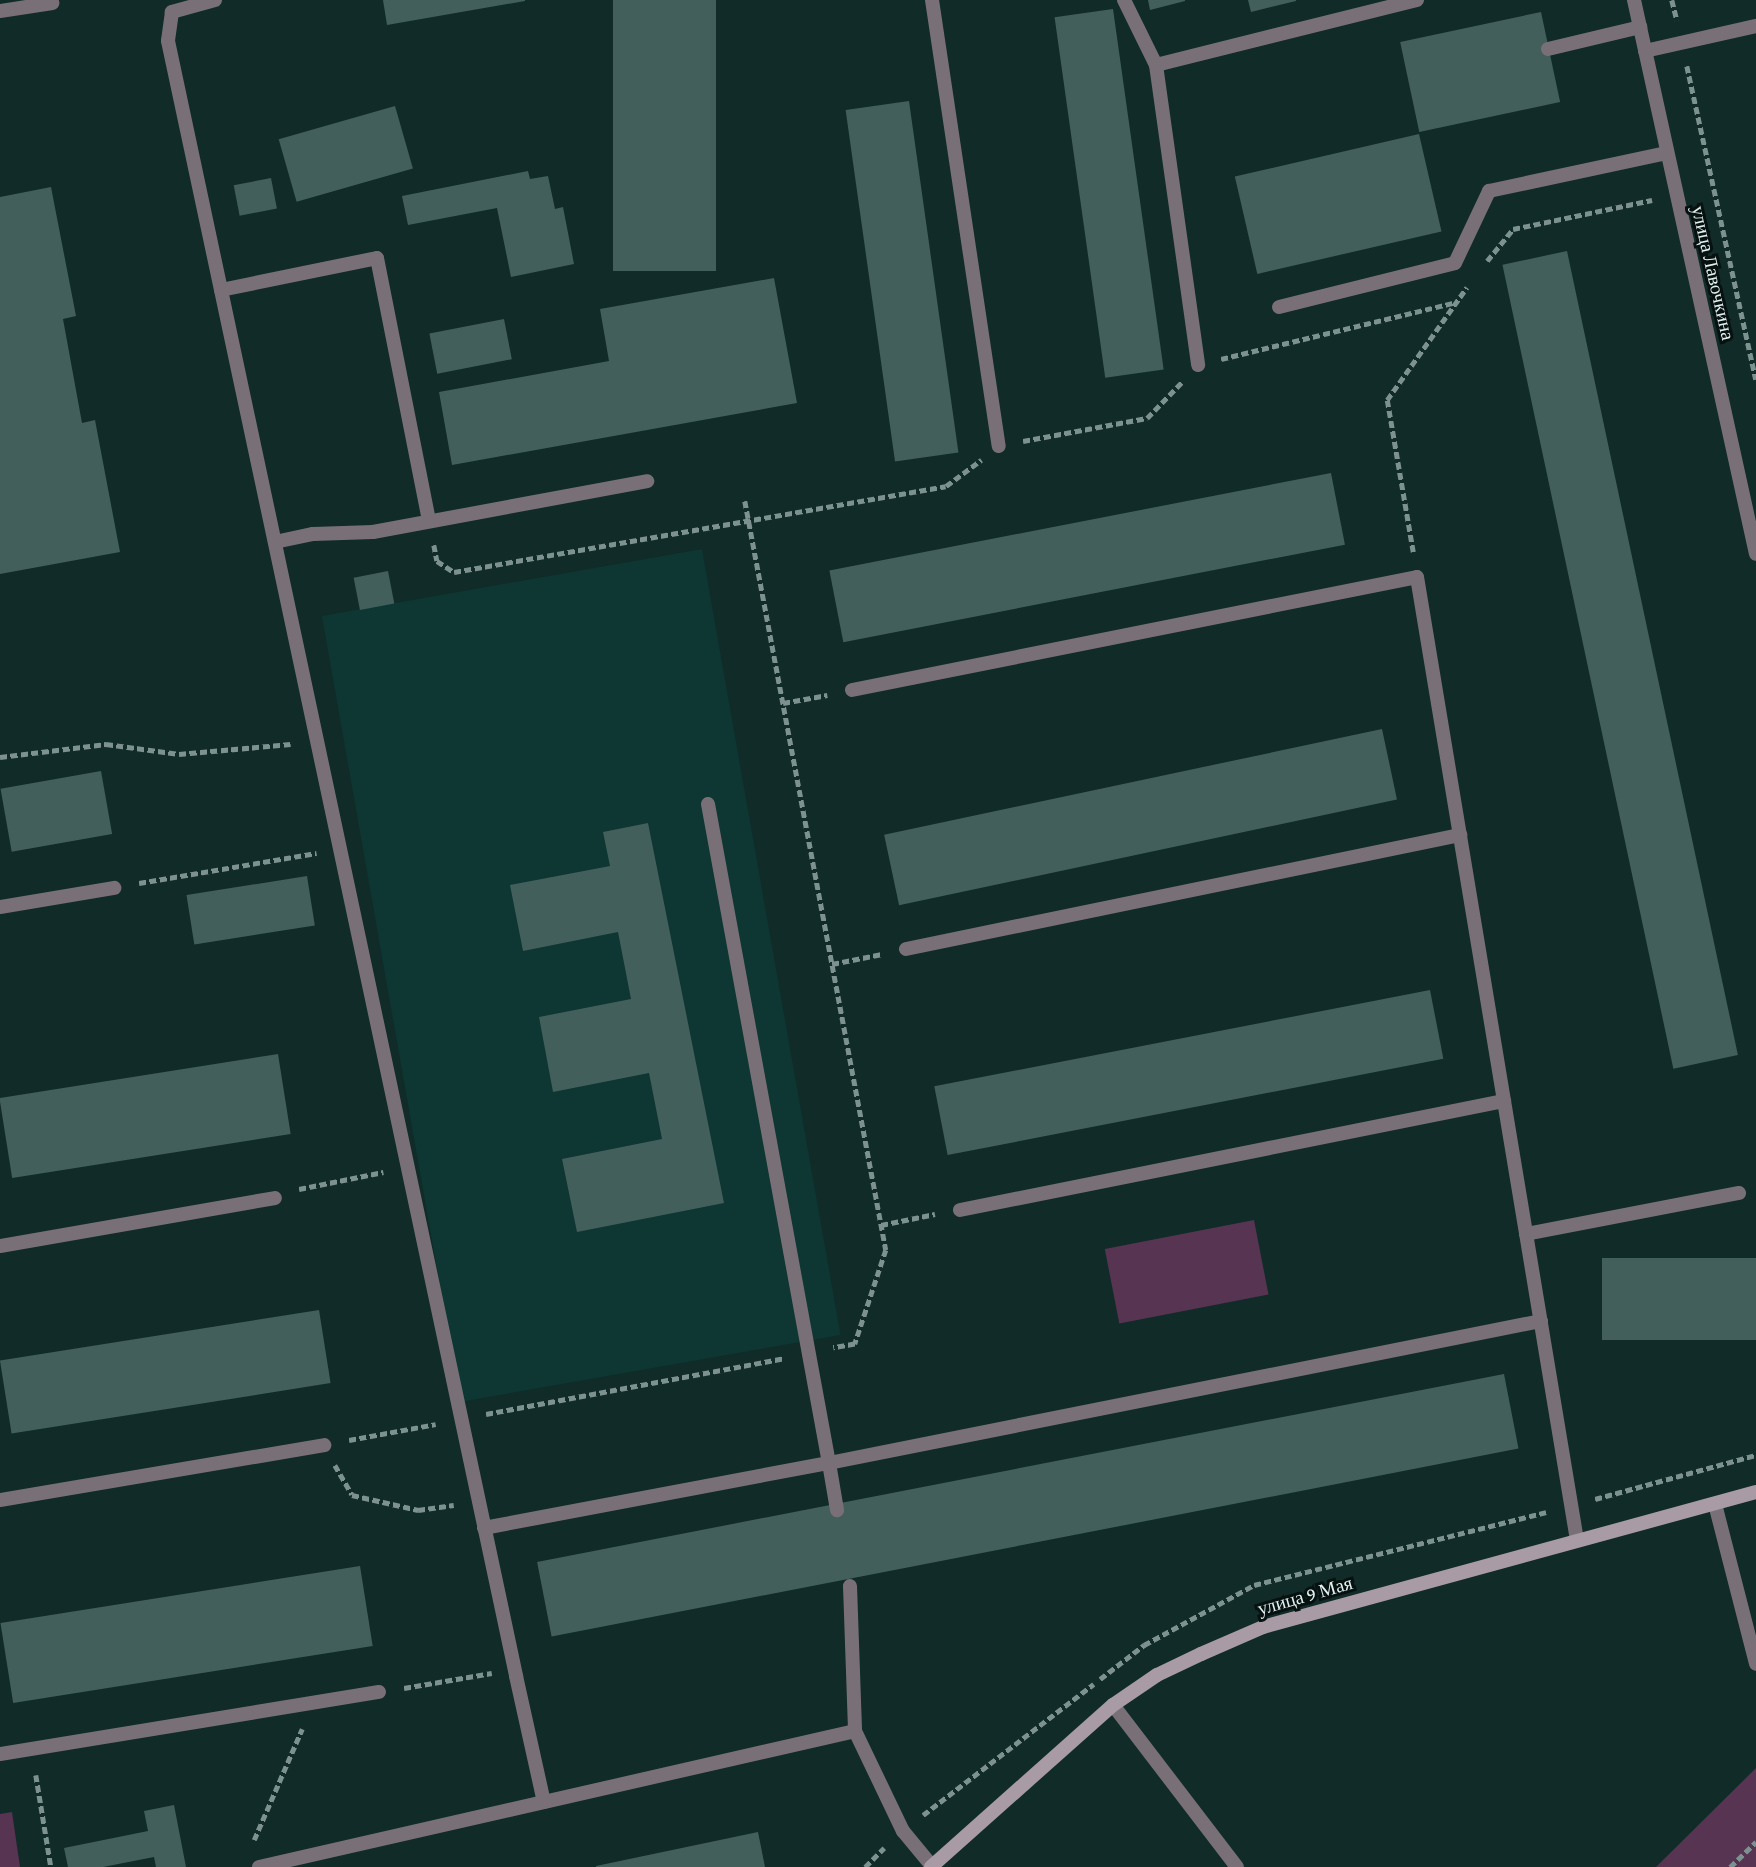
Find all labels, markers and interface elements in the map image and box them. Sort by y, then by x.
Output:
street label: улица Лавочкина [1686,204,1740,342]
street label: улица 9 Мая [1255,1572,1355,1620]

